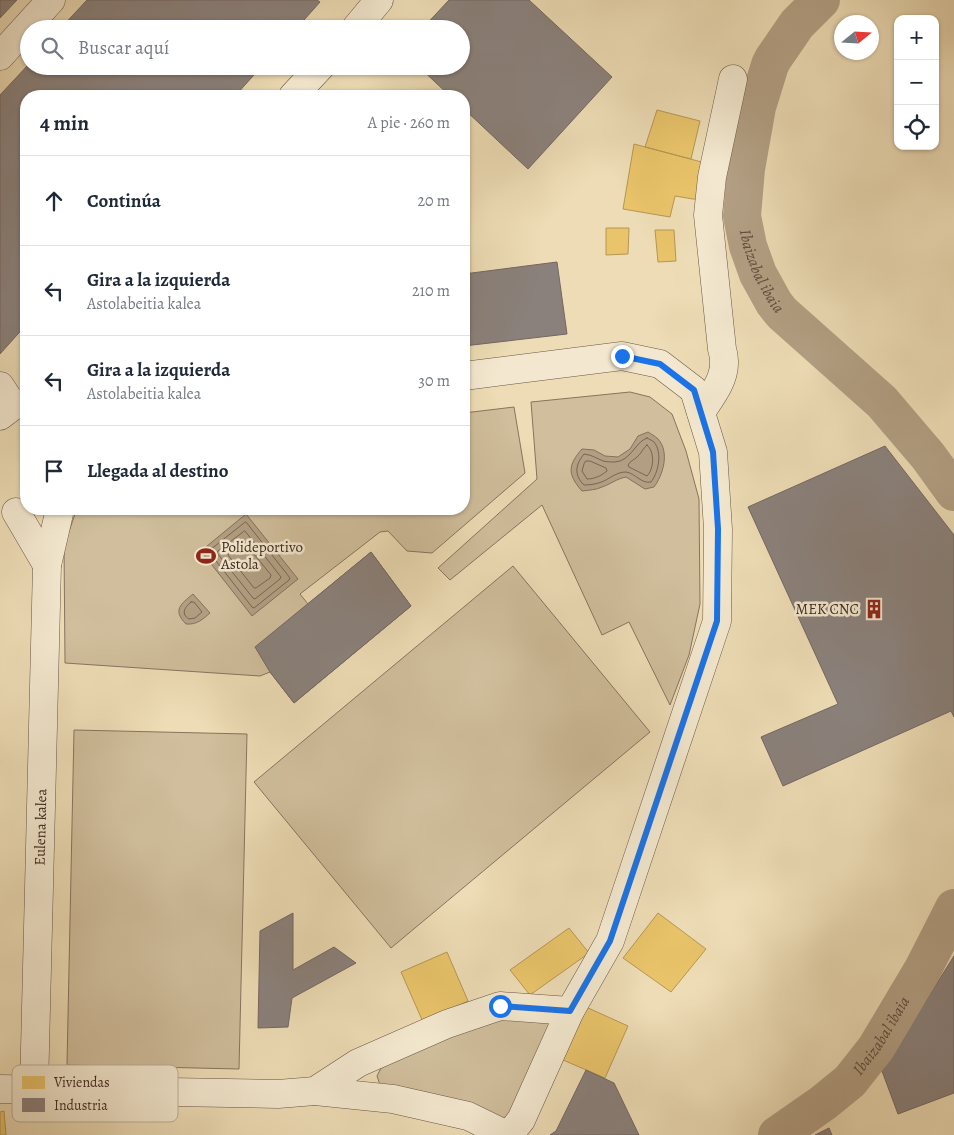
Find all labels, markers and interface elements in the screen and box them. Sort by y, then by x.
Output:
north arrow [834,15,879,60]
map controls [894,15,939,150]
button: + [894,15,939,60]
search box [20,20,470,75]
icon: search [38,34,66,62]
text: Buscar aquí [78,35,169,61]
button: − [894,60,939,105]
button: locate [894,105,939,150]
text: 4 min [40,109,89,137]
text: A pie · 260 m [368,112,450,134]
icon: ahead [40,187,68,215]
text: Continúa [87,188,161,214]
text: 20 m [417,190,450,212]
water label: Ibaizabal ibaia [734,227,789,318]
text: Gira a la izquierda [87,267,230,293]
icon: left [40,277,68,305]
text: 210 m [412,280,450,302]
text: Astolabeitia kalea [87,293,201,315]
route end [611,345,634,368]
text: Gira a la izquierda [87,357,230,383]
icon: left [40,367,68,395]
text: 30 m [418,370,450,392]
text: Astolabeitia kalea [87,383,201,405]
icon: arrive [40,457,68,485]
text: Llegada al destino [87,458,229,484]
place label: Polideportivo Astola [220,537,303,574]
sports icon: Polideportivo Astola [195,545,217,567]
building icon: MEK CNC [863,598,885,620]
place label: MEK CNC [795,599,859,619]
street label: Eulena kalea [30,788,51,866]
water label: Ibaizabal ibaia [848,992,915,1080]
route start [489,995,512,1018]
legend [12,1065,178,1122]
text: Viviendas [53,1073,110,1092]
text: Industria [54,1096,108,1115]

